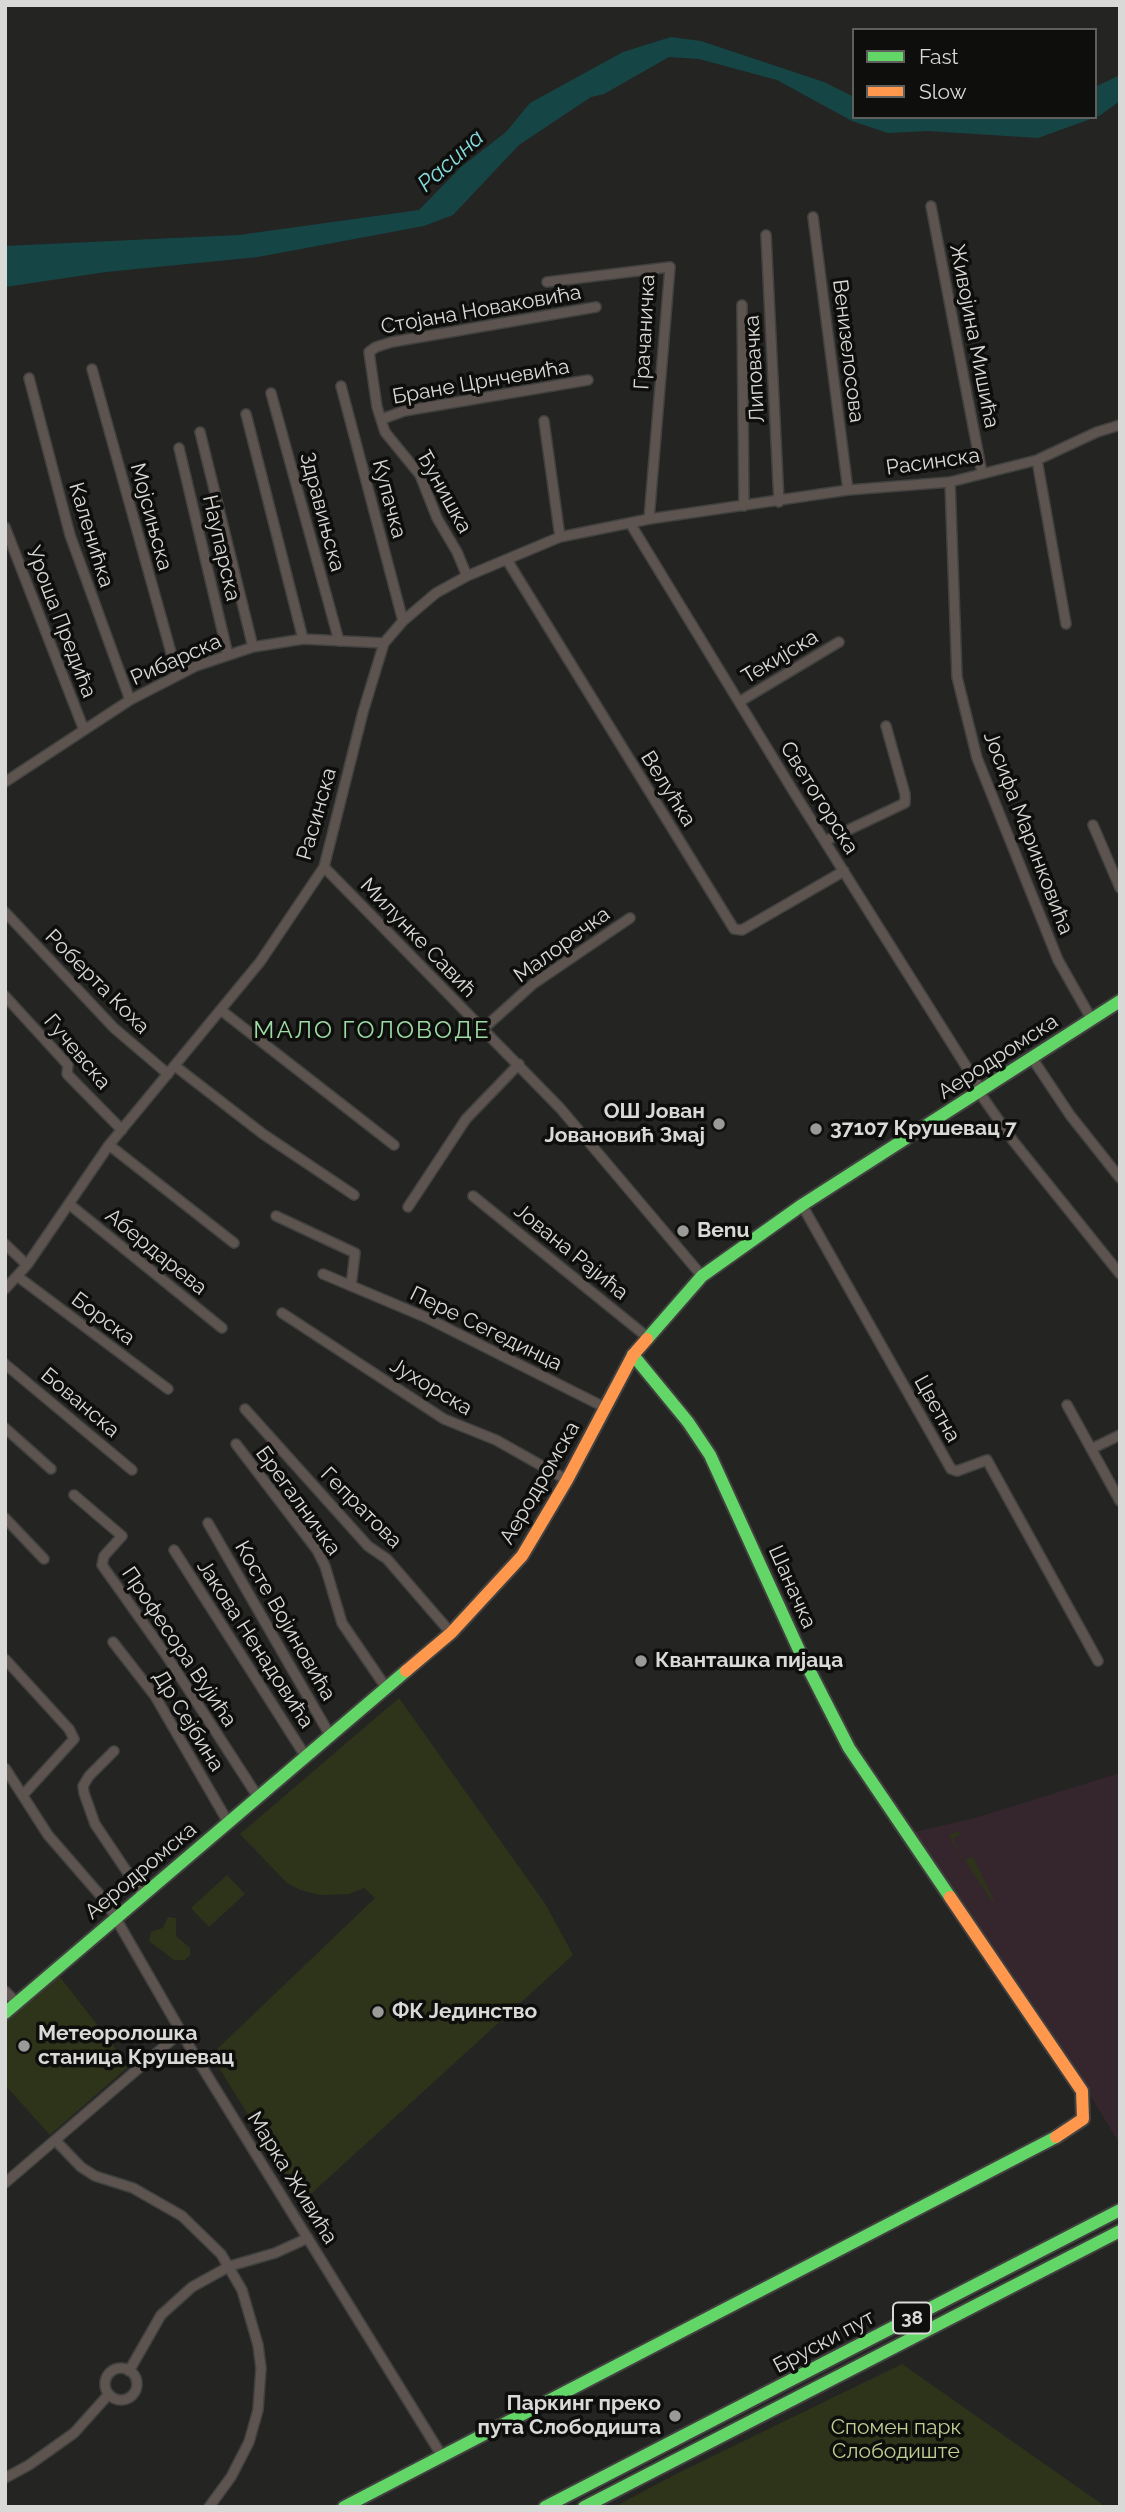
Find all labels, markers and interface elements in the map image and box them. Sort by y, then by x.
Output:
legend [852,28,1097,119]
text: Fast [919,44,959,69]
text: Slow [919,79,967,104]
water label: Расина [412,124,490,198]
street label: Живојина Мишића [944,242,1004,430]
street label: Грачаничка [629,274,661,390]
street label: Венизелосова [827,278,869,424]
street label: Стојана Новаковића [379,280,583,340]
street label: Липовачка [740,314,770,424]
street label: Бране Црнчевића [391,354,571,410]
street label: Расинска [884,443,982,481]
street label: Ђунишка [411,446,477,538]
street label: Здравињска [294,450,350,574]
street label: Купачка [366,457,412,541]
street label: Мојсињска [125,460,177,574]
street label: Каленићка [63,480,119,590]
street label: Наупарска [197,493,245,603]
street label: Уроша Предића [20,543,102,701]
street label: Текијска [737,624,823,690]
street label: Рибарска [127,629,225,691]
street label: Јосифа Маринковића [978,728,1078,938]
street label: Светогорска [774,737,864,859]
street label: Велућка [635,747,701,831]
street label: Расинска [292,765,342,863]
street label: Милунке Савић [355,873,481,1003]
street label: Малоречка [509,902,615,988]
street label: Роберта Коха [39,924,155,1040]
street label: Гучевска [38,1009,116,1095]
street label: Аеродромска [933,1009,1063,1105]
district label: МАЛО ГОЛОВОДЕ [255,1017,489,1045]
place label: ОШ Јован Јовановић Змај [545,1099,705,1149]
marker: ОШ Јован Јовановић Змај [711,1116,727,1132]
place label: 37107 Крушевац 7 [830,1116,1017,1142]
marker: 37107 Крушевац 7 [808,1121,824,1137]
street label: Јована Рајића [509,1198,633,1306]
street label: Абердарева [100,1203,212,1301]
place label: Benu [697,1218,750,1244]
marker: Benu [675,1223,691,1239]
street label: Пере Сегединца [406,1281,566,1377]
street label: Борска [66,1287,140,1351]
street label: Јухорска [385,1353,477,1421]
street label: Бованска [36,1363,124,1443]
street label: Цветна [908,1371,966,1447]
street label: Аеродромска [495,1417,585,1549]
street label: Брегалничка [250,1442,346,1560]
street label: Гепратова [315,1462,407,1554]
street label: Косте Војиновића [229,1537,341,1705]
street label: Шаначка [763,1542,821,1632]
street label: Јакова Ненадовића [191,1555,319,1733]
street label: Професора Вујића [116,1562,242,1732]
place label: Кванташка пијаца [655,1648,843,1674]
marker: Кванташка пијаца [633,1653,649,1669]
street label: Др Сејбина [147,1666,229,1776]
street label: Аеродромска [80,1817,202,1925]
place label: ФК Јединство [392,1999,537,2025]
marker: ФК Јединство [370,2004,386,2020]
place label: Метеоролошка станица Крушевац [38,2021,234,2071]
marker: Метеоролошка станица Крушевац [16,2038,32,2054]
street label: Марка Живића [241,2107,343,2249]
road number: 38 [893,2302,931,2334]
street label: Бруски пут [769,2305,879,2379]
place label: Паркинг преко пута Слободишта [478,2391,661,2441]
marker: Паркинг преко пута Слободишта [667,2408,683,2424]
park label: Спомен парк Слободиште [831,2415,961,2465]

